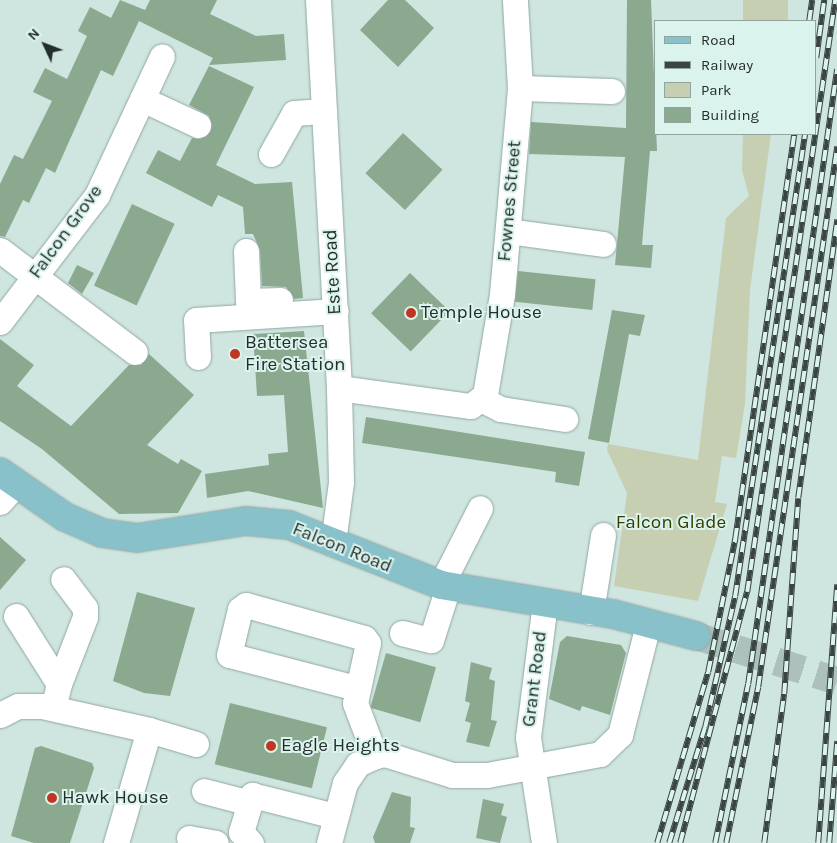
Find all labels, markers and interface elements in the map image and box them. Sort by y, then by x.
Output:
north arrow [20,20,70,70]
legend [654,20,817,135]
text: N [24,25,43,44]
text: Road [701,31,736,49]
text: Railway [701,56,753,74]
text: Park [701,81,731,99]
text: Building [701,106,759,124]
street label: Fownes Street [493,140,527,262]
street label: Falcon Grove [24,181,108,283]
street label: Este Road [319,229,347,315]
place label: Temple House [421,302,542,324]
marker: Temple House [405,307,417,319]
place label: Battersea Fire Station [245,332,346,376]
marker: Battersea Fire Station [229,348,241,360]
park label: Falcon Glade [616,512,726,534]
street label: Falcon Road [289,518,395,578]
street label: Grant Road [518,630,552,728]
place label: Eagle Heights [281,735,400,757]
marker: Eagle Heights [265,740,277,752]
place label: Hawk House [62,787,168,809]
marker: Hawk House [46,792,58,804]

